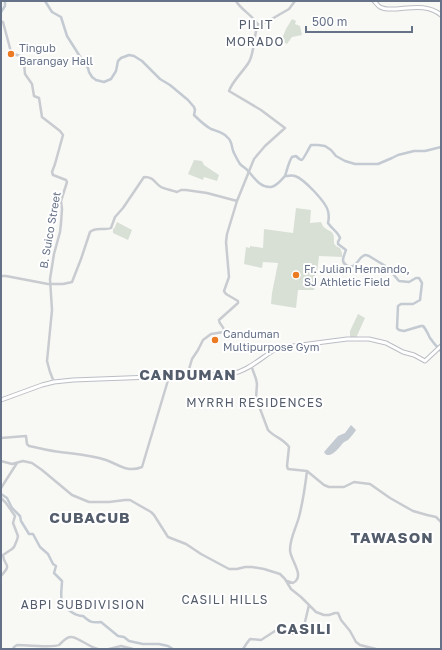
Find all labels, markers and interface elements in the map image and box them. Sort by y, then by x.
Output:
scale bar [306,8,412,34]
text: 500 m [312,14,347,29]
district label: PILIT [239,17,273,32]
district label: MORADO [226,34,284,49]
place label: Tingub Barangay Hall [19,41,94,67]
marker: Tingub Barangay Hall [6,49,16,59]
street label: B. Suico Street [36,190,63,269]
place label: Fr. Julian Hernando, SJ Athletic Field [304,262,410,288]
marker: Fr. Julian Hernando, SJ Athletic Field [291,270,301,280]
place label: Canduman Multipurpose Gym [223,327,319,353]
marker: Canduman Multipurpose Gym [210,335,220,345]
district label: CANDUMAN [139,365,237,383]
district label: MYRRH RESIDENCES [186,395,324,410]
district label: CUBACUB [49,508,131,526]
district label: TAWASON [350,528,434,546]
district label: CASILI HILLS [182,592,268,607]
district label: ABPI SUBDIVISION [21,597,145,612]
district label: CASILI [276,619,332,637]

